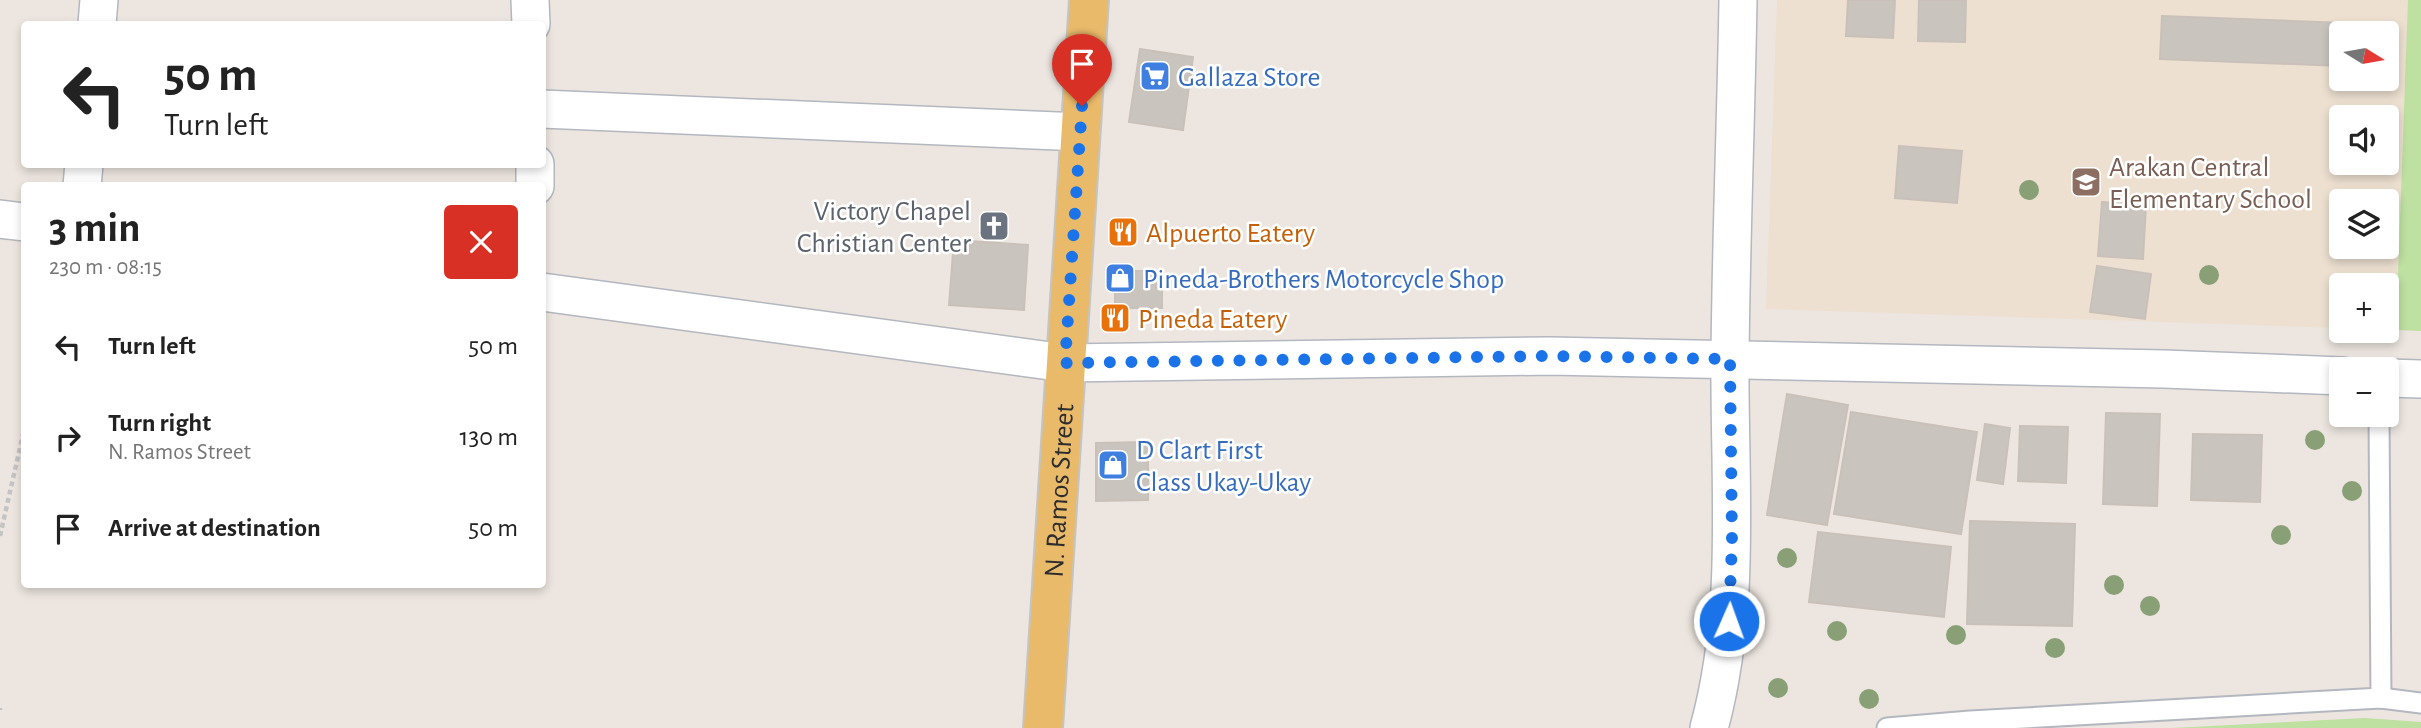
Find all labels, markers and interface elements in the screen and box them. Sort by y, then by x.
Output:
north arrow [2329,21,2399,91]
map controls [2329,21,2399,427]
pin [1052,34,1112,106]
icon: arrive [1063,45,1101,83]
icon: left [49,49,140,140]
text: 50 m [164,51,258,100]
supermarket icon: Gallaza Store [1138,59,1172,93]
place label: Gallaza Store [1178,64,1320,92]
button: sound [2329,105,2399,175]
text: Turn left [164,109,268,141]
place label: Arakan Central Elementary School [2109,154,2312,214]
school or university icon: Arakan Central Elementary School [2069,165,2103,199]
button: layers [2329,189,2399,259]
place label: Victory Chapel Christian Center [797,198,971,258]
button: close [444,205,518,279]
text: 3 min [49,207,141,249]
church icon: Victory Chapel Christian Center [977,209,1011,243]
restaurant icon: Alpuerto Eatery [1106,215,1140,249]
place label: Alpuerto Eatery [1146,220,1315,248]
text: 230 m · 08:15 [49,256,162,279]
shop icon: Pineda-Brothers Motorcycle Shop [1103,261,1137,295]
place label: Pineda-Brothers Motorcycle Shop [1143,266,1504,294]
button: + [2329,273,2399,343]
restaurant icon: Pineda Eatery [1098,301,1132,335]
place label: Pineda Eatery [1138,306,1287,334]
icon: left [49,328,87,366]
text: Turn left [108,333,196,359]
text: 50 m [468,333,518,359]
button: − [2329,357,2399,427]
street label: N. Ramos Street [1041,403,1079,578]
text: Turn right [108,410,211,436]
icon: right [49,419,87,457]
text: 130 m [460,424,518,450]
place label: D Clart First Class Ukay-Ukay [1136,437,1311,497]
text: N. Ramos Street [108,441,251,464]
shop icon: D Clart First Class Ukay-Ukay [1096,448,1130,482]
icon: arrive [49,510,87,548]
text: Arrive at destination [108,515,321,541]
text: 50 m [468,515,518,541]
position arrow [1692,584,1766,658]

